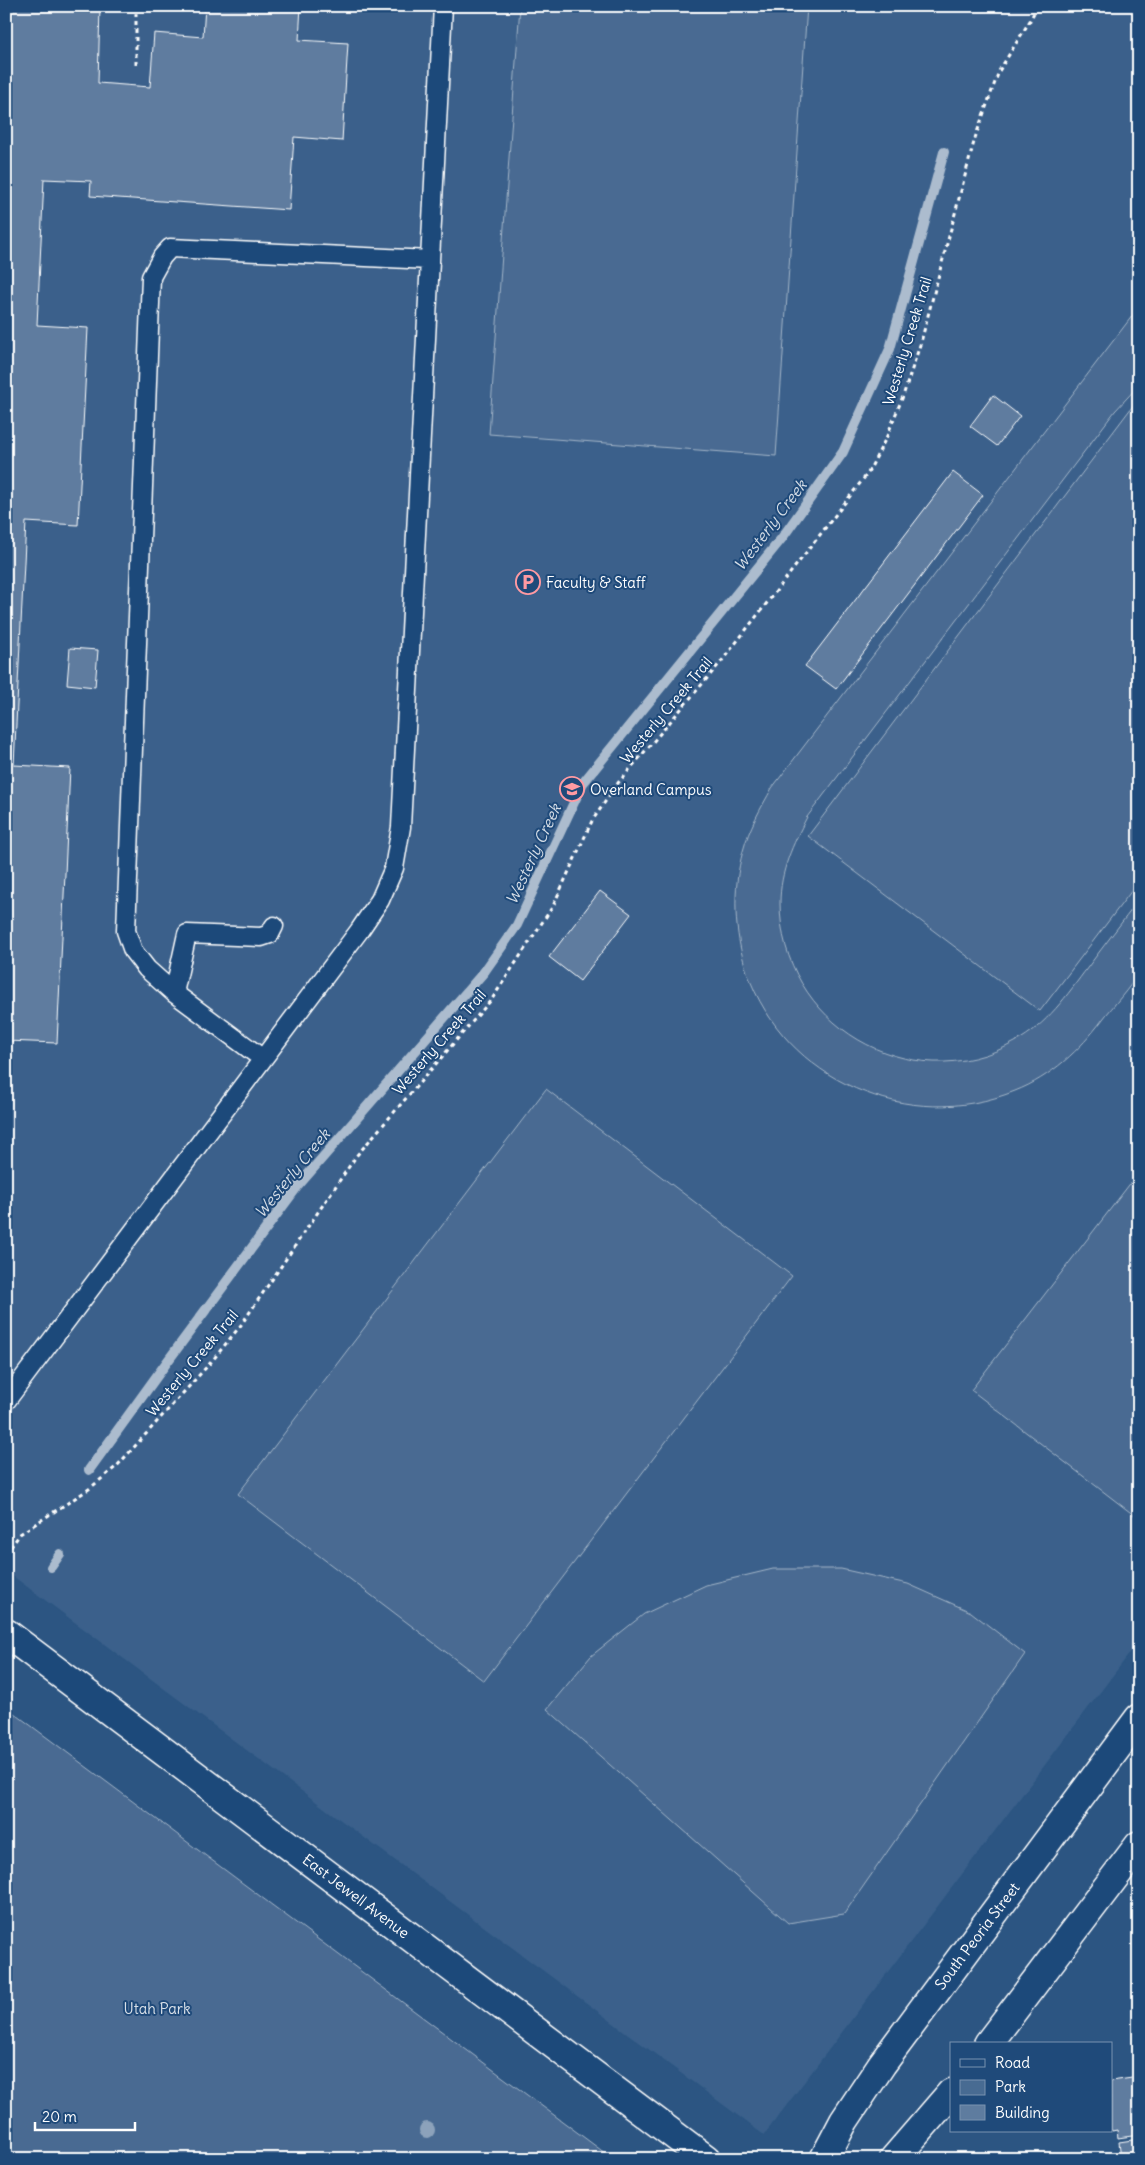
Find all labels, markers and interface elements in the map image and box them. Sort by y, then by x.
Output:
street label: Westerly Creek Trail [878,274,936,408]
water label: Westerly Creek [729,474,812,574]
parking icon: Faculty & Staff [515,569,541,595]
place label: Faculty & Staff [546,573,647,592]
street label: Westerly Creek Trail [616,653,716,767]
school or university icon: Overland Campus [559,776,585,802]
place label: Overland Campus [590,780,712,799]
water label: Westerly Creek [501,799,566,907]
street label: Westerly Creek Trail [388,985,490,1099]
water label: Westerly Creek [250,1123,335,1221]
street label: Westerly Creek Trail [142,1306,242,1420]
street label: East Jewell Avenue [299,1850,413,1942]
street label: South Peoria Street [930,1879,1024,1993]
park label: Utah Park [123,1999,191,2018]
legend [950,2042,1112,2132]
text: Road [995,2053,1030,2072]
text: Park [995,2077,1026,2096]
scale bar [35,2100,135,2132]
text: Building [995,2103,1050,2122]
text: 20 m [42,2107,77,2126]

